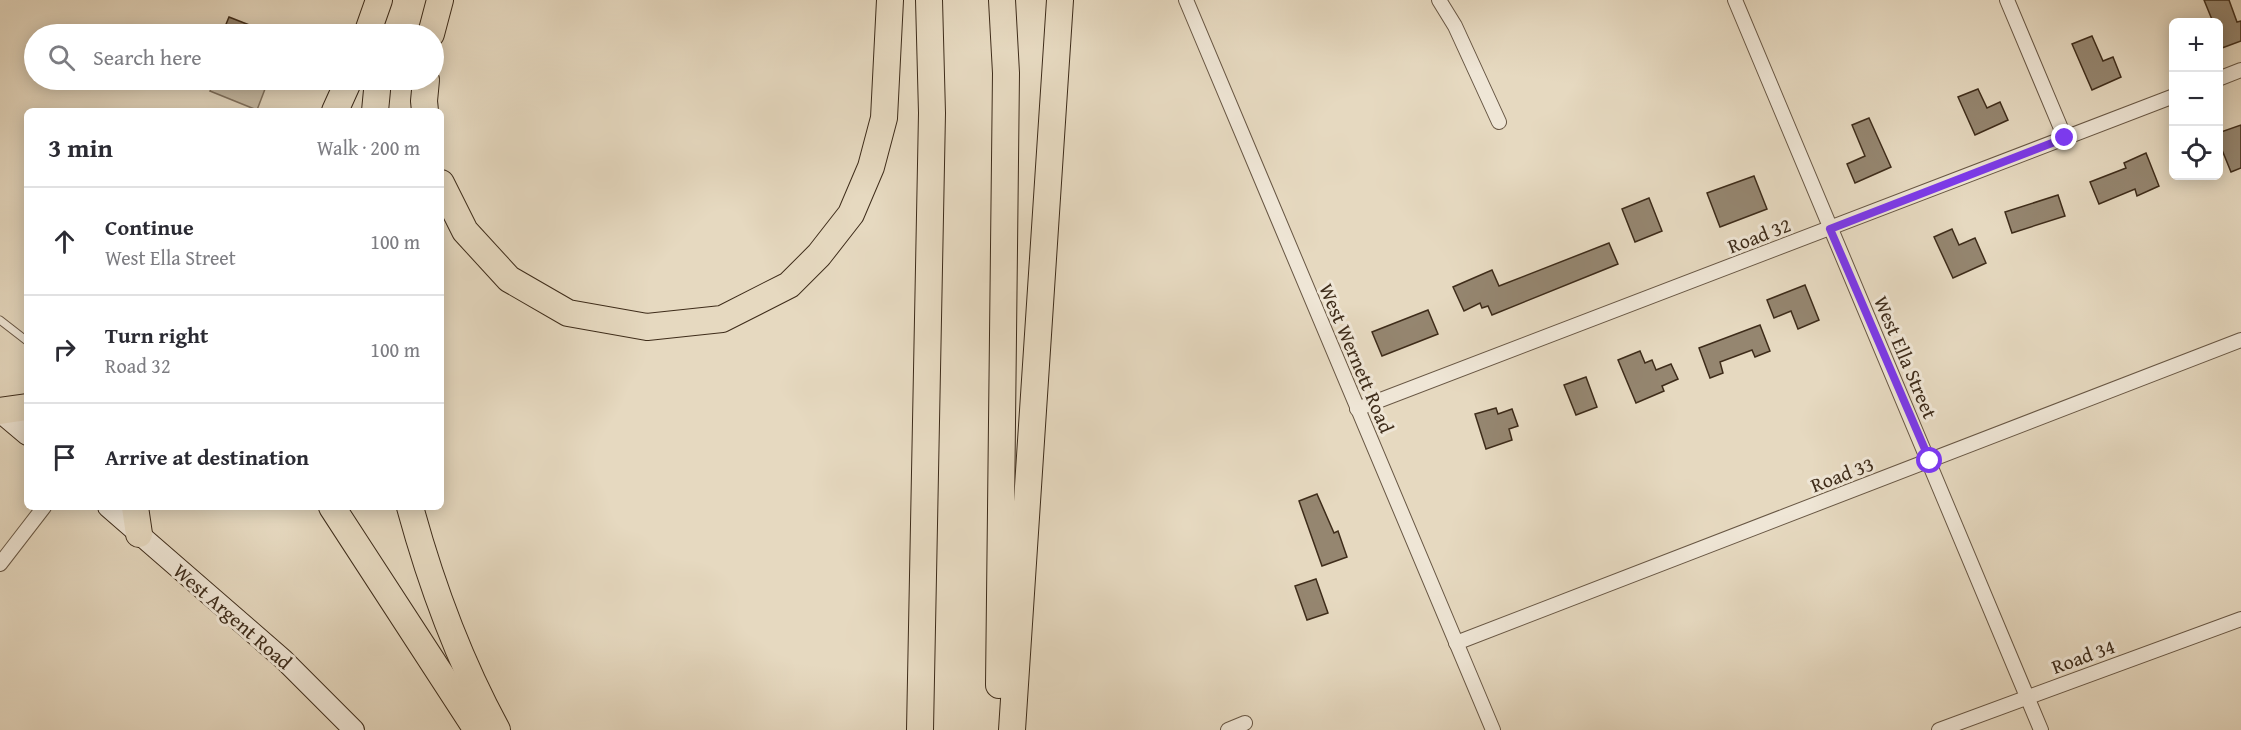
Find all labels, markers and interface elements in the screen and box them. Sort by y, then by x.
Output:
map controls [2169,18,2223,180]
button: + [2169,18,2223,72]
search box [24,24,444,90]
icon: search [45,41,78,74]
text: Search here [93,41,202,73]
button: − [2169,72,2223,126]
route end [2051,124,2077,150]
button: locate [2169,126,2223,180]
text: 3 min [48,128,113,167]
text: Walk · 200 m [317,133,420,162]
street label: Road 32 [1723,210,1795,260]
text: Continue [105,211,194,243]
icon: ahead [48,225,81,258]
text: 100 m [370,227,420,256]
text: West Ella Street [105,243,236,272]
street label: West Wernett Road [1312,279,1402,438]
street label: West Ella Street [1867,291,1945,423]
text: Turn right [105,319,208,351]
icon: right [48,333,81,366]
text: 100 m [370,335,420,364]
text: Road 32 [105,351,171,380]
icon: arrive [48,441,81,474]
text: Arrive at destination [105,441,309,473]
route start [1916,447,1942,473]
street label: Road 33 [1806,449,1878,499]
street label: West Argent Road [167,556,299,676]
street label: Road 34 [2047,631,2119,681]

